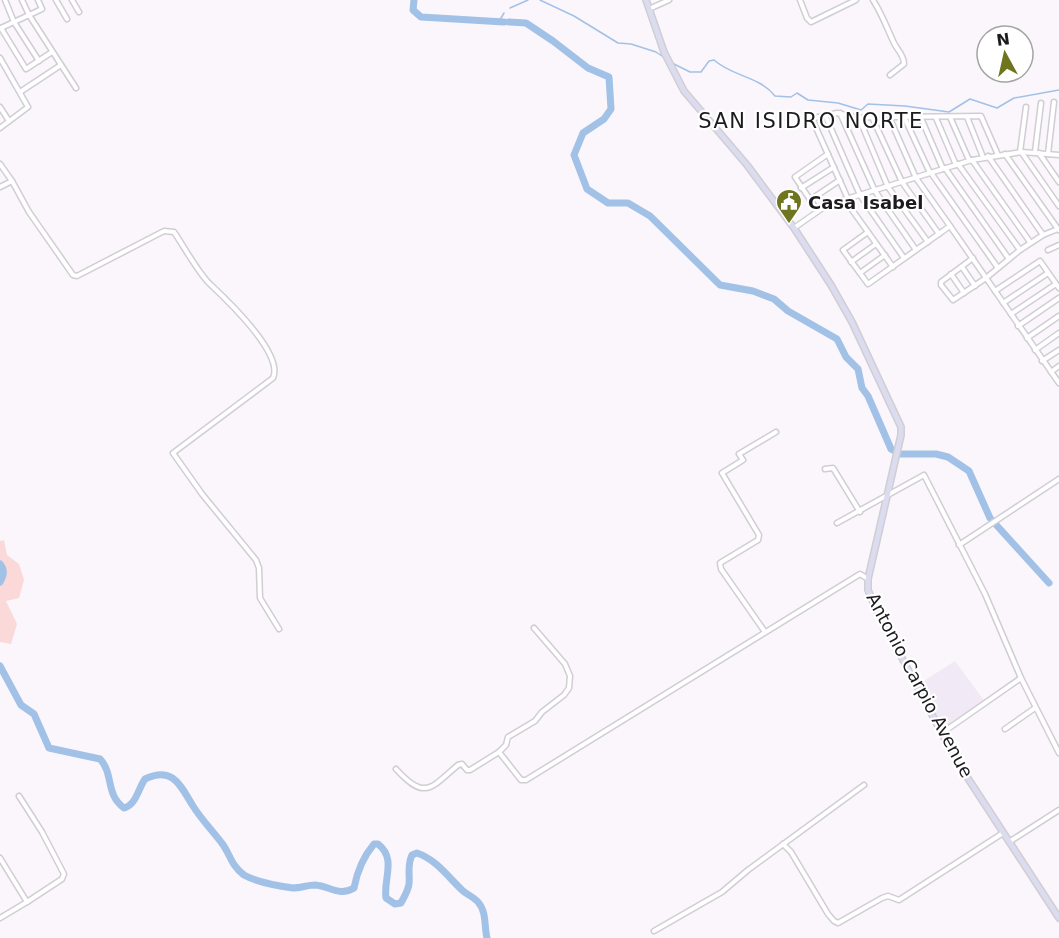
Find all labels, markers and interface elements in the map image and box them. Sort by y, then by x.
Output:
north arrow [975,24,1035,84]
text: N [995,29,1011,50]
district label: SAN ISIDRO NORTE [698,109,924,133]
public building icon: Casa Isabel [774,187,804,225]
place label: Casa Isabel [808,192,923,213]
street label: Antonio Carpio Avenue [862,589,978,781]

